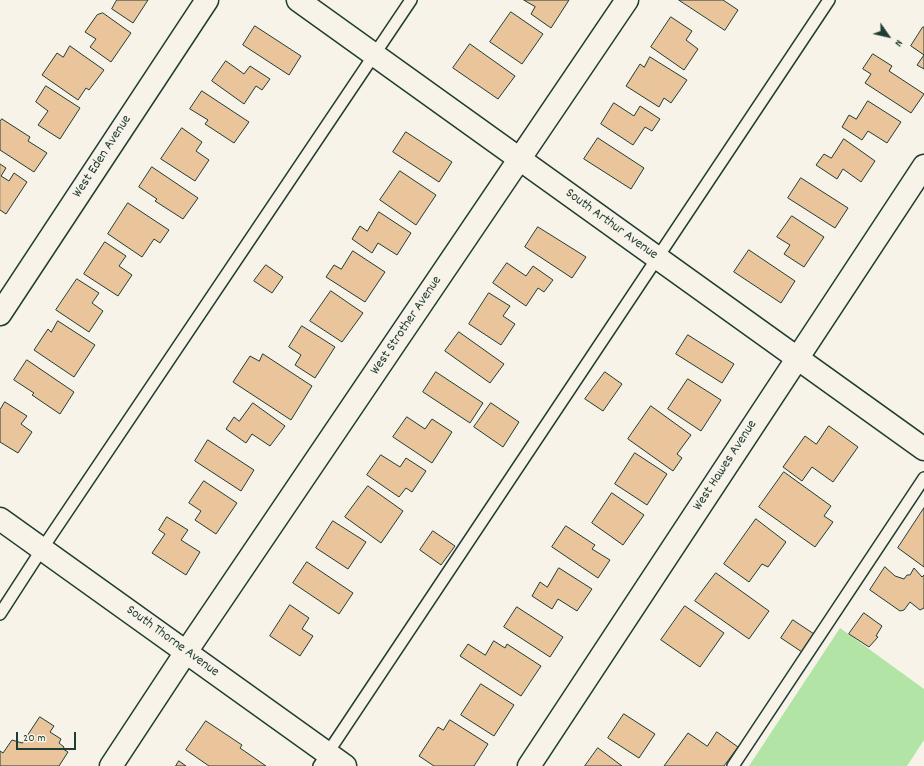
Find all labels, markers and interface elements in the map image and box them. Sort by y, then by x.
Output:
north arrow [868,16,908,56]
text: N [890,36,906,49]
street label: West Eden Avenue [70,112,136,202]
street label: South Arthur Avenue [561,186,661,264]
street label: West Strother Avenue [368,273,446,379]
street label: West Hawes Avenue [690,417,762,515]
street label: South Thorne Avenue [122,603,222,681]
scale bar [18,724,78,750]
text: 20 m [23,730,46,747]

